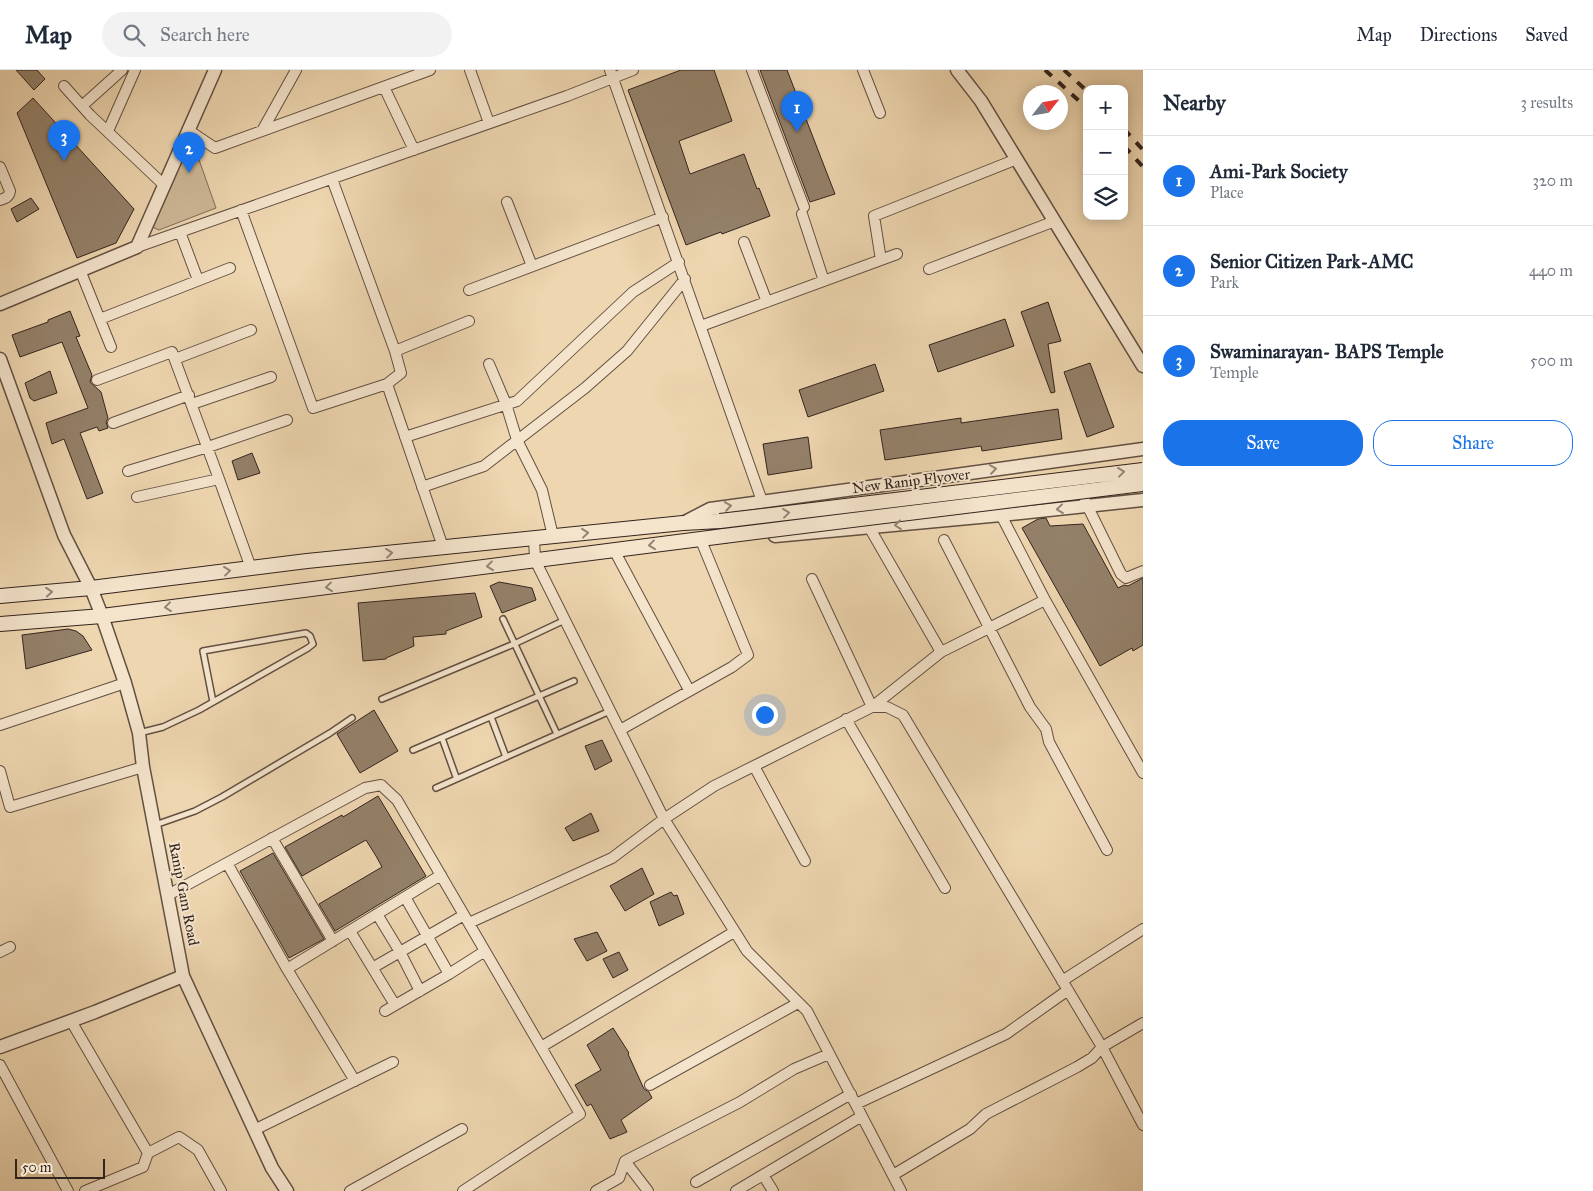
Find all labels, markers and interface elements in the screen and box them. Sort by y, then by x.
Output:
search box [102,12,452,57]
text: Map [25,20,72,50]
icon: search [120,21,148,49]
text: Search here [160,23,250,46]
text: Map [1356,24,1392,46]
text: Directions [1420,24,1497,46]
text: Saved [1525,24,1568,46]
north arrow [1023,85,1068,130]
map controls [1083,85,1128,220]
button: + [1083,85,1128,130]
text: Nearby [1163,90,1226,116]
pin: 1 [781,91,813,132]
text: 3 results [1520,93,1573,112]
pin: 3 [48,120,80,161]
button: − [1083,130,1128,175]
pin: 2 [173,132,205,173]
text: Ami-Park Society [1210,160,1348,183]
text: 1 [1176,171,1182,190]
text: 320 m [1533,171,1573,190]
button: layers [1083,175,1128,220]
text: Place [1210,183,1244,202]
text: Senior Citizen Park-AMC [1210,250,1414,273]
text: 2 [1175,261,1183,280]
text: 440 m [1529,261,1573,280]
text: Park [1210,273,1239,292]
text: Swaminarayan- BAPS Temple [1210,340,1444,363]
text: 3 [1176,351,1182,370]
text: 500 m [1530,351,1573,370]
text: Temple [1210,363,1259,382]
button: Save [1163,420,1363,466]
button: Share [1373,420,1573,466]
one-way arrow [989,464,997,475]
street label: New Ranip Flyover [851,465,971,497]
one-way arrow [1117,467,1125,478]
one-way arrow [724,502,733,512]
one-way arrow [1055,503,1063,514]
one-way arrow [782,508,790,519]
one-way arrow [894,519,902,530]
one-way arrow [582,528,590,539]
one-way arrow [647,539,655,550]
one-way arrow [385,548,393,559]
one-way arrow [486,560,494,571]
one-way arrow [224,566,232,577]
one-way arrow [325,581,333,592]
one-way arrow [45,587,53,598]
one-way arrow [164,602,172,612]
your location [752,702,778,728]
street label: Ranip Gam Road [165,841,203,948]
scale bar [15,1156,105,1179]
text: 50 m [22,1159,51,1176]

